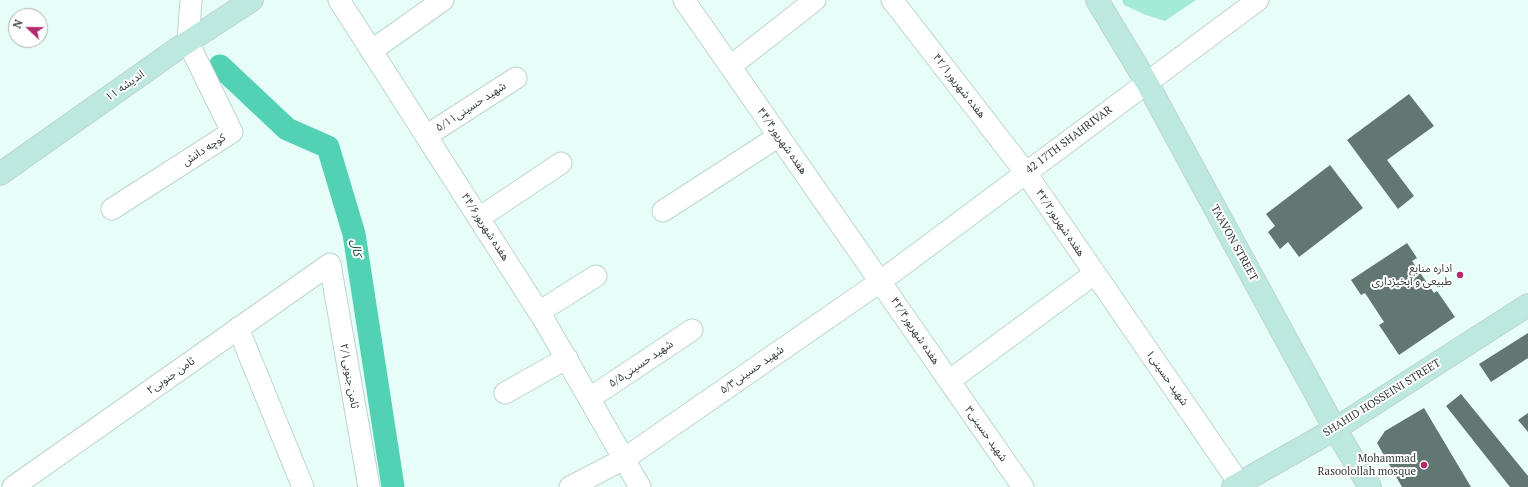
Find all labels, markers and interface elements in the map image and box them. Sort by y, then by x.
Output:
north arrow [8,8,48,48]
text: N [10,17,26,30]
street label: هفده شهریور۴۲/۱ [930,51,988,121]
street label: اندیشه ۱۱ [103,68,147,104]
street label: شهید حسینی۵/۱۱ [433,79,509,135]
street label: 42 17TH SHAHRIVAR [1023,103,1115,177]
street label: هفده شهریور۴۴/۴ [754,105,810,177]
street label: کوچه دانش [180,131,228,169]
street label: هفده شهریور۴۲/۲ [1033,187,1087,259]
street label: هفده شهریور۴۴/۶ [458,191,512,263]
street label: TA'AVON STREET [1208,203,1260,283]
water label: کال [348,239,364,257]
place label: اداره منابع طبیعی و آبخیزداری [1372,262,1452,288]
marker: اداره منابع طبیعی و آبخیزداری [1455,270,1465,280]
street label: هفده شهریور۴۲/۴ [888,295,942,367]
street label: شهید حسینی۵/۵ [606,338,676,390]
street label: ثامن جنوبی۲/۱ [337,342,361,410]
street label: شهید حسینی۵/۳ [717,343,787,397]
street label: شهید حسینی۱ [1143,348,1191,408]
street label: ثامن جنوبی۲ [144,355,198,397]
street label: SHAHID HOSSEINI STREET [1321,356,1443,440]
street label: شهید حسینی۳ [962,404,1010,464]
place label: Mohammad Rasoolollah mosque [1318,452,1416,478]
marker: Mohammad Rasoolollah mosque [1419,460,1429,470]

